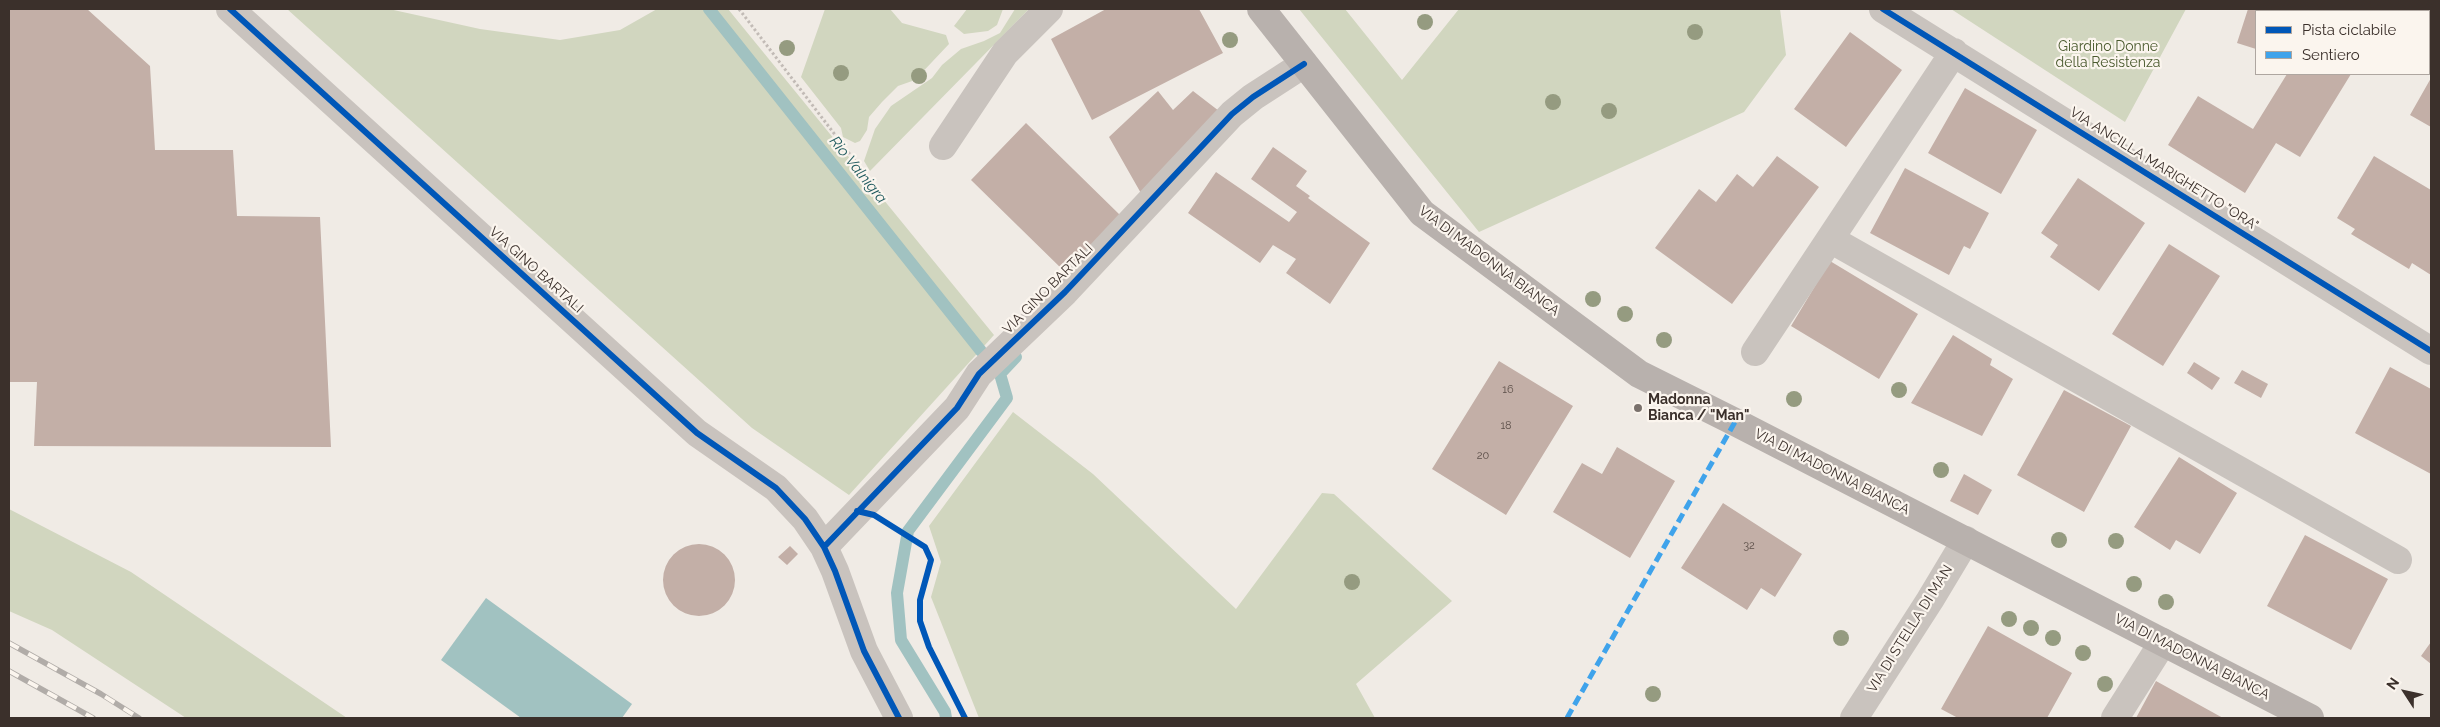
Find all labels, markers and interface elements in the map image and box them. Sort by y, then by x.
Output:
legend [2255,10,2430,75]
text: Pista ciclabile [2302,21,2396,39]
park label: Giardino Donne della Resistenza [2056,39,2160,72]
text: Sentiero [2302,46,2360,64]
street label: VIA ANCILLA MARIGHETTO "ORA" [2067,104,2261,234]
water label: Rio Valnigra [826,133,890,207]
street label: VIA DI MADONNA BIANCA [1415,203,1563,319]
street label: VIA GINO BARTALI [486,223,586,317]
street label: VIA GINO BARTALI [999,240,1097,338]
house number: 16 [1502,383,1514,397]
place label: Madonna Bianca / "Man" [1648,392,1749,424]
marker: Madonna Bianca / "Man" [1632,402,1644,414]
house number: 18 [1500,419,1512,433]
street label: VIA DI MADONNA BIANCA [1752,425,1912,519]
house number: 20 [1477,449,1489,463]
house number: 32 [1743,539,1755,553]
street label: VIA DI STELLA DI MAN [1864,562,1956,696]
street label: VIA DI MADONNA BIANCA [2112,610,2272,704]
north arrow [2380,667,2430,717]
text: N [2383,674,2402,692]

